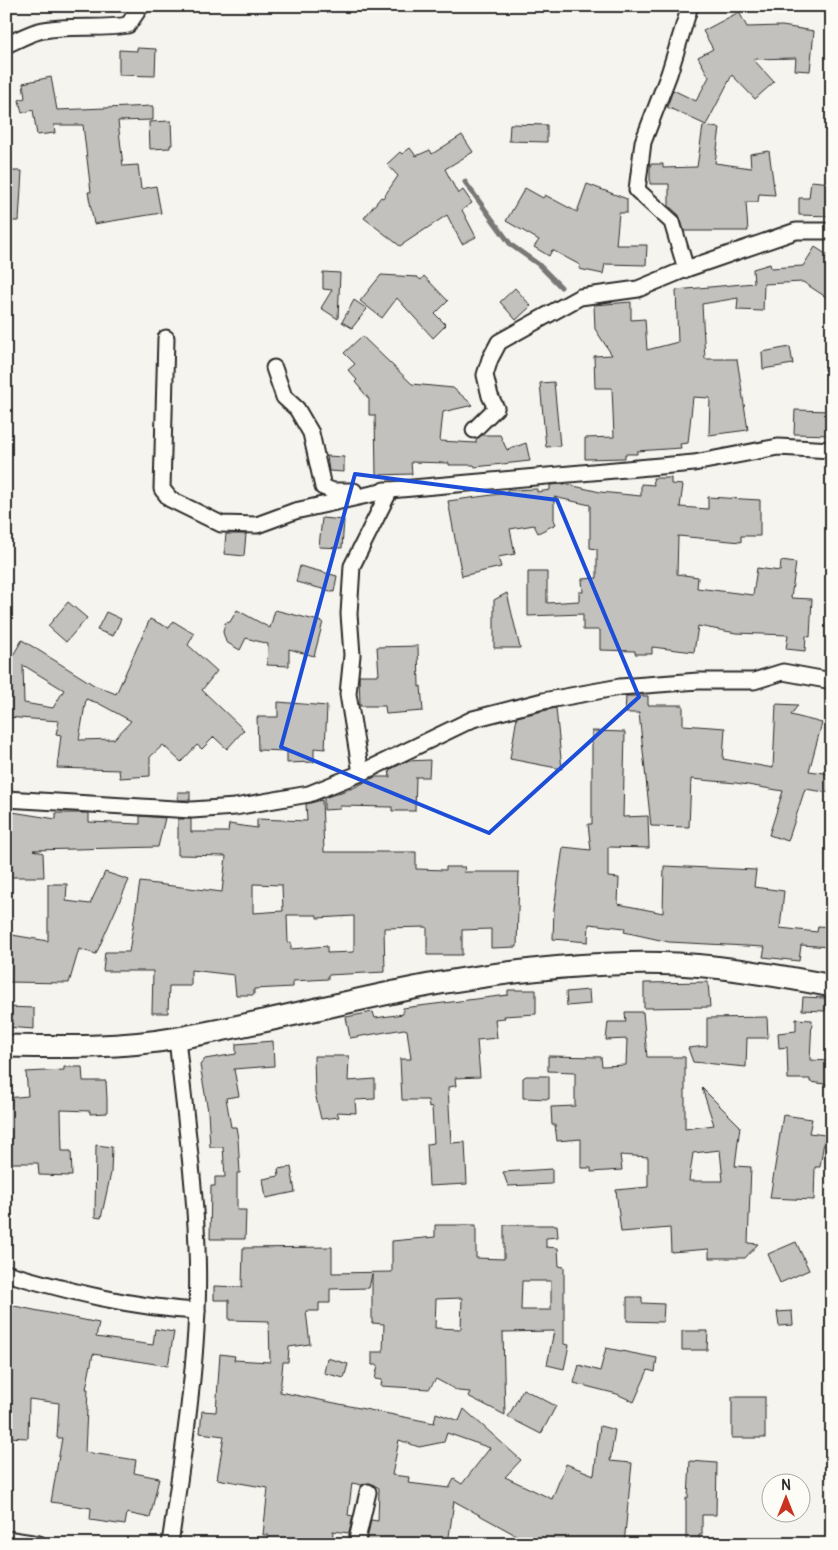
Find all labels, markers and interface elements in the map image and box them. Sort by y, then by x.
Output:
north arrow [760,1472,810,1522]
text: N [781,1477,791,1494]

